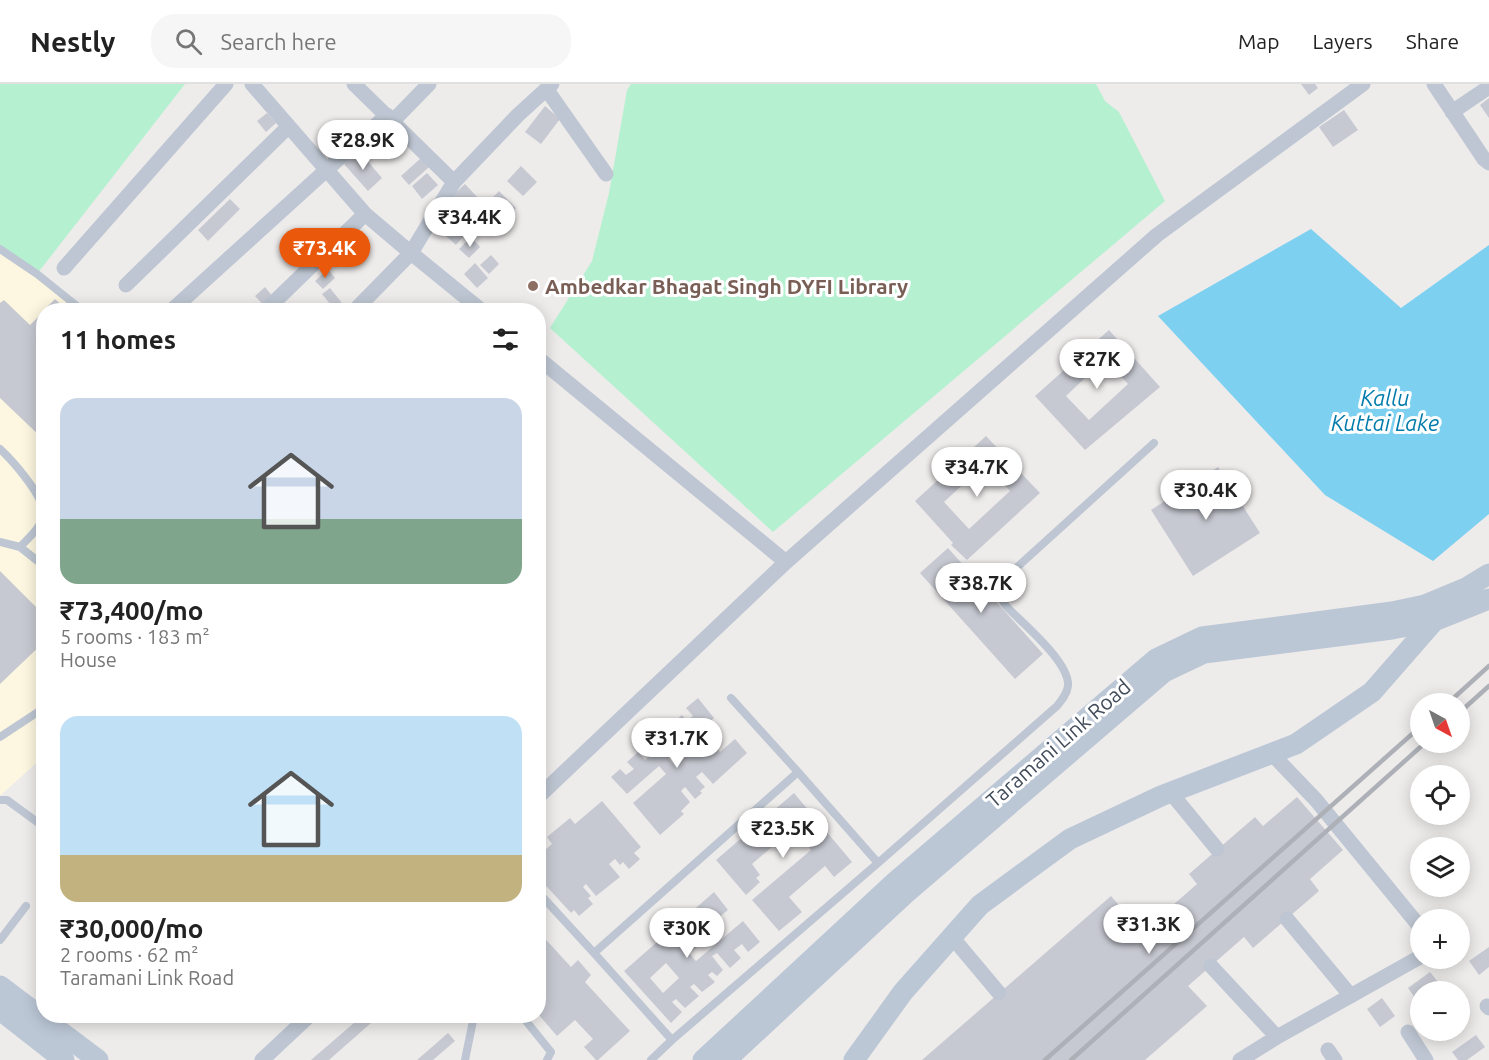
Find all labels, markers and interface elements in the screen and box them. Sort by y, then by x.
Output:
search box [151,14,571,68]
icon: search [172,25,205,58]
text: Nestly [30,26,115,57]
text: Search here [220,29,337,54]
text: Map [1238,29,1279,53]
text: Layers [1312,29,1373,53]
text: Share [1406,29,1459,53]
pin: ₹28.9K [314,120,412,171]
text: ₹28.9K [331,128,395,151]
pin: ₹34.4K [421,197,519,248]
text: ₹34.4K [438,205,502,228]
pin: ₹73.4K [276,228,374,279]
text: ₹73.4K [293,236,357,259]
place label: Ambedkar Bhagat Singh DYFI Library [545,274,908,298]
marker: Ambedkar Bhagat Singh DYFI Library [526,279,540,293]
icon: filters [489,323,522,356]
text: 11 homes [60,325,176,354]
pin: ₹27K [1061,339,1133,390]
text: ₹27K [1073,347,1121,370]
water label: Kallu Kuttai Lake [1331,385,1439,435]
icon: home [237,437,345,545]
pin: ₹34.7K [928,447,1026,498]
text: ₹34.7K [945,455,1009,478]
pin: ₹30.4K [1157,470,1255,521]
text: ₹30.4K [1174,478,1238,501]
pin: ₹38.7K [932,563,1030,614]
text: ₹38.7K [949,571,1013,594]
text: ₹73,400/mo [60,596,203,625]
text: 5 rooms · 183 m² [60,625,210,648]
text: House [60,648,117,671]
street label: Taramani Link Road [981,674,1135,812]
north arrow [1410,693,1470,753]
map controls [1410,693,1470,1041]
pin: ₹31.7K [628,718,726,769]
text: ₹31.7K [645,726,709,749]
icon: home [237,755,345,863]
button: locate [1410,765,1470,825]
pin: ₹23.5K [734,808,832,859]
text: ₹23.5K [751,816,815,839]
button: layers [1410,837,1470,897]
pin: ₹31.3K [1100,904,1198,955]
pin: ₹30K [651,908,723,959]
button: + [1410,909,1470,969]
text: ₹31.3K [1117,912,1181,935]
text: ₹30,000/mo [60,914,203,943]
text: ₹30K [663,916,711,939]
text: 2 rooms · 62 m² [60,943,198,966]
text: Taramani Link Road [60,966,234,989]
button: − [1410,981,1470,1041]

